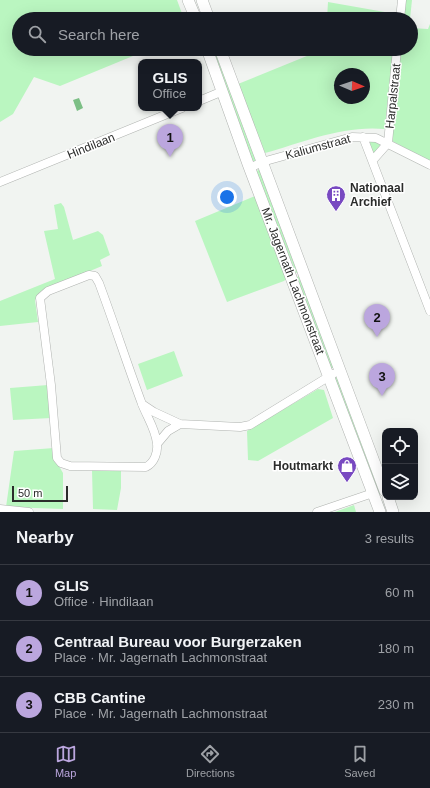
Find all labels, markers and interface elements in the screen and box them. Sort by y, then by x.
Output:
search box [12,12,418,56]
icon: search [26,23,48,45]
text: Search here [58,26,140,43]
popup [138,59,202,111]
street label: Harpalstraat [383,62,403,129]
north arrow [334,68,370,104]
text: GLIS [152,69,188,86]
text: Office [152,86,186,101]
pin: 1 [157,124,183,157]
street label: Hindilaan [65,130,117,162]
street label: Kaliumstraat [284,131,353,162]
place label: Nationaal Archief [350,181,404,209]
building icon: Nationaal Archief [325,184,347,212]
your location [217,187,237,207]
street label: Mr. Jagernath Lachmonstraat [258,206,328,357]
pin: 2 [364,304,390,337]
pin: 3 [369,363,395,396]
map controls [382,428,418,500]
button: locate [382,428,418,464]
shop icon: Houtmarkt [336,455,358,483]
place label: Houtmarkt [273,459,333,473]
button: layers [382,464,418,500]
scale bar [12,484,68,503]
text: 50 m [18,487,42,499]
text: Nearby [16,528,74,547]
text: 3 results [365,531,414,546]
text: GLIS [54,577,89,594]
text: 1 [25,585,33,600]
text: 60 m [385,585,414,600]
text: Office · Hindilaan [54,594,153,609]
text: Centraal Bureau voor Burgerzaken [54,633,302,650]
text: 2 [25,641,33,656]
text: 180 m [378,641,414,656]
text: Place · Mr. Jagernath Lachmonstraat [54,650,267,665]
text: CBB Cantine [54,689,146,706]
text: 3 [25,697,33,712]
text: 230 m [378,697,414,712]
text: Place · Mr. Jagernath Lachmonstraat [54,706,267,721]
tab: Map [55,743,77,779]
tab: Directions [186,743,235,779]
tab: Saved [344,743,375,779]

